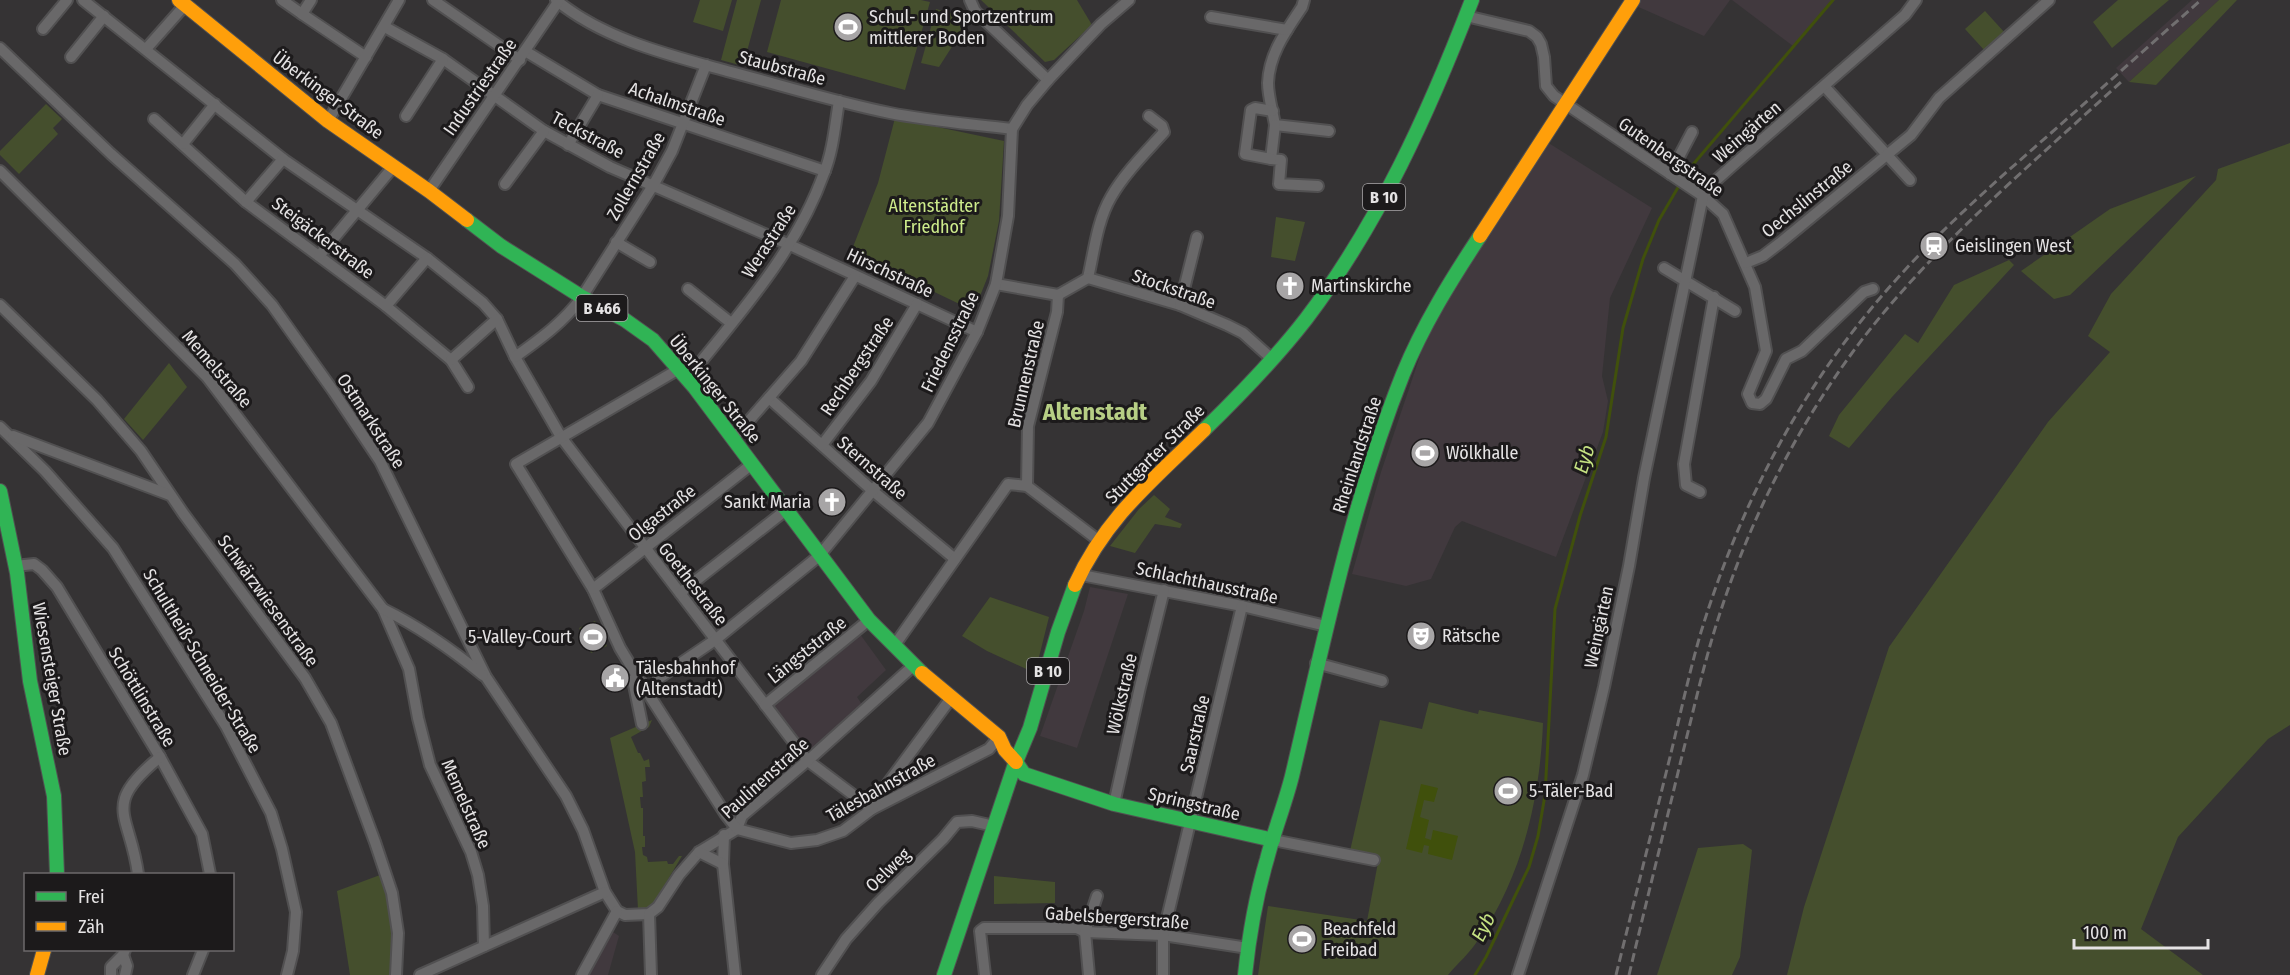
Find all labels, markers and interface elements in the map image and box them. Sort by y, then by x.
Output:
place label: Schul- und Sportzentrum mittlerer Boden [869,6,1054,49]
sports icon: Schul- und Sportzentrum mittlerer Boden [832,11,864,43]
street label: Industriestraße [439,34,522,140]
street label: Überkinger Straße [268,46,388,144]
street label: Staubstraße [736,46,828,90]
street label: Achalmstraße [626,77,728,131]
street label: Weingärten [1708,96,1786,168]
street label: Teckstraße [548,107,628,163]
street label: Gutenbergstraße [1614,113,1728,201]
street label: Zollernstraße [602,128,670,224]
street label: Oechslinstraße [1757,156,1857,242]
road number: B 10 [1363,184,1405,210]
street label: Steigäckerstraße [268,192,379,284]
park label: Altenstädter Friedhof [889,195,980,238]
street label: Werastraße [737,200,801,282]
station icon: Geislingen West [1918,230,1950,262]
place label: Geislingen West [1955,235,2072,257]
street label: Hirschstraße [843,243,937,303]
street label: Stockstraße [1129,264,1219,314]
church icon: Martinskirche [1274,270,1306,302]
place label: Martinskirche [1311,275,1411,297]
street label: Friedensstraße [916,288,984,396]
road number: B 466 [576,295,628,321]
street label: Rechbergstraße [816,312,898,420]
street label: Brunnenstraße [1003,318,1049,430]
street label: Memelstraße [177,326,257,412]
street label: Überkinger Straße [665,330,766,448]
street label: Ostmarkstraße [332,369,410,473]
street label: Rheinlandstraße [1328,394,1386,516]
district label: Altenstadt [1042,398,1148,426]
street label: Stuttgarter Straße [1101,400,1209,508]
street label: Sternstraße [832,432,912,505]
sports icon: Wölkhalle [1409,437,1441,469]
place label: Wölkhalle [1446,442,1518,464]
water label: Eyb [1568,442,1600,476]
street label: Olgastraße [624,480,700,546]
church icon: Sankt Maria [816,486,848,518]
place label: Sankt Maria [724,491,811,513]
street label: Schwärzwiesenstraße [213,531,323,671]
street label: Goethestraße [654,538,732,630]
street label: Schlachthausstraße [1134,557,1280,609]
street label: Schultheiß-Schneider-Straße [138,565,266,757]
street label: Weingärten [1580,584,1618,670]
street label: Wiesensteiger Straße [28,601,76,757]
street label: Längststraße [763,612,851,688]
theatre icon: Rätsche [1405,620,1437,652]
sports icon: 5-Valley-Court [577,621,609,653]
place label: Rätsche [1442,625,1500,647]
place label: 5-Valley-Court [468,626,572,648]
street label: Schöttlinstraße [104,643,180,751]
street label: Wölkstraße [1102,651,1142,737]
place label: Tälesbahnhof (Altenstadt) [636,657,736,700]
road number: B 10 [1027,658,1069,684]
public building icon: Tälesbahnhof (Altenstadt) [599,662,631,694]
street label: Saarstraße [1175,693,1215,775]
street label: Paulinenstraße [717,733,813,823]
street label: Tälesbahnstraße [823,749,939,827]
street label: Memelstraße [436,756,496,852]
sports icon: 5-Täler-Bad [1492,775,1524,807]
place label: 5-Täler-Bad [1529,780,1613,802]
street label: Springstraße [1146,783,1242,825]
street label: Oelweg [861,843,915,897]
legend [24,873,234,951]
text: Frei [78,886,104,908]
street label: Gabelsbergerstraße [1044,902,1190,934]
water label: Eyb [1466,909,1500,945]
scale bar [2074,912,2208,950]
text: Zäh [78,916,105,938]
place label: Beachfeld Freibad [1323,918,1396,961]
text: 100 m [2083,922,2127,944]
sports icon: Beachfeld Freibad [1286,923,1318,955]

